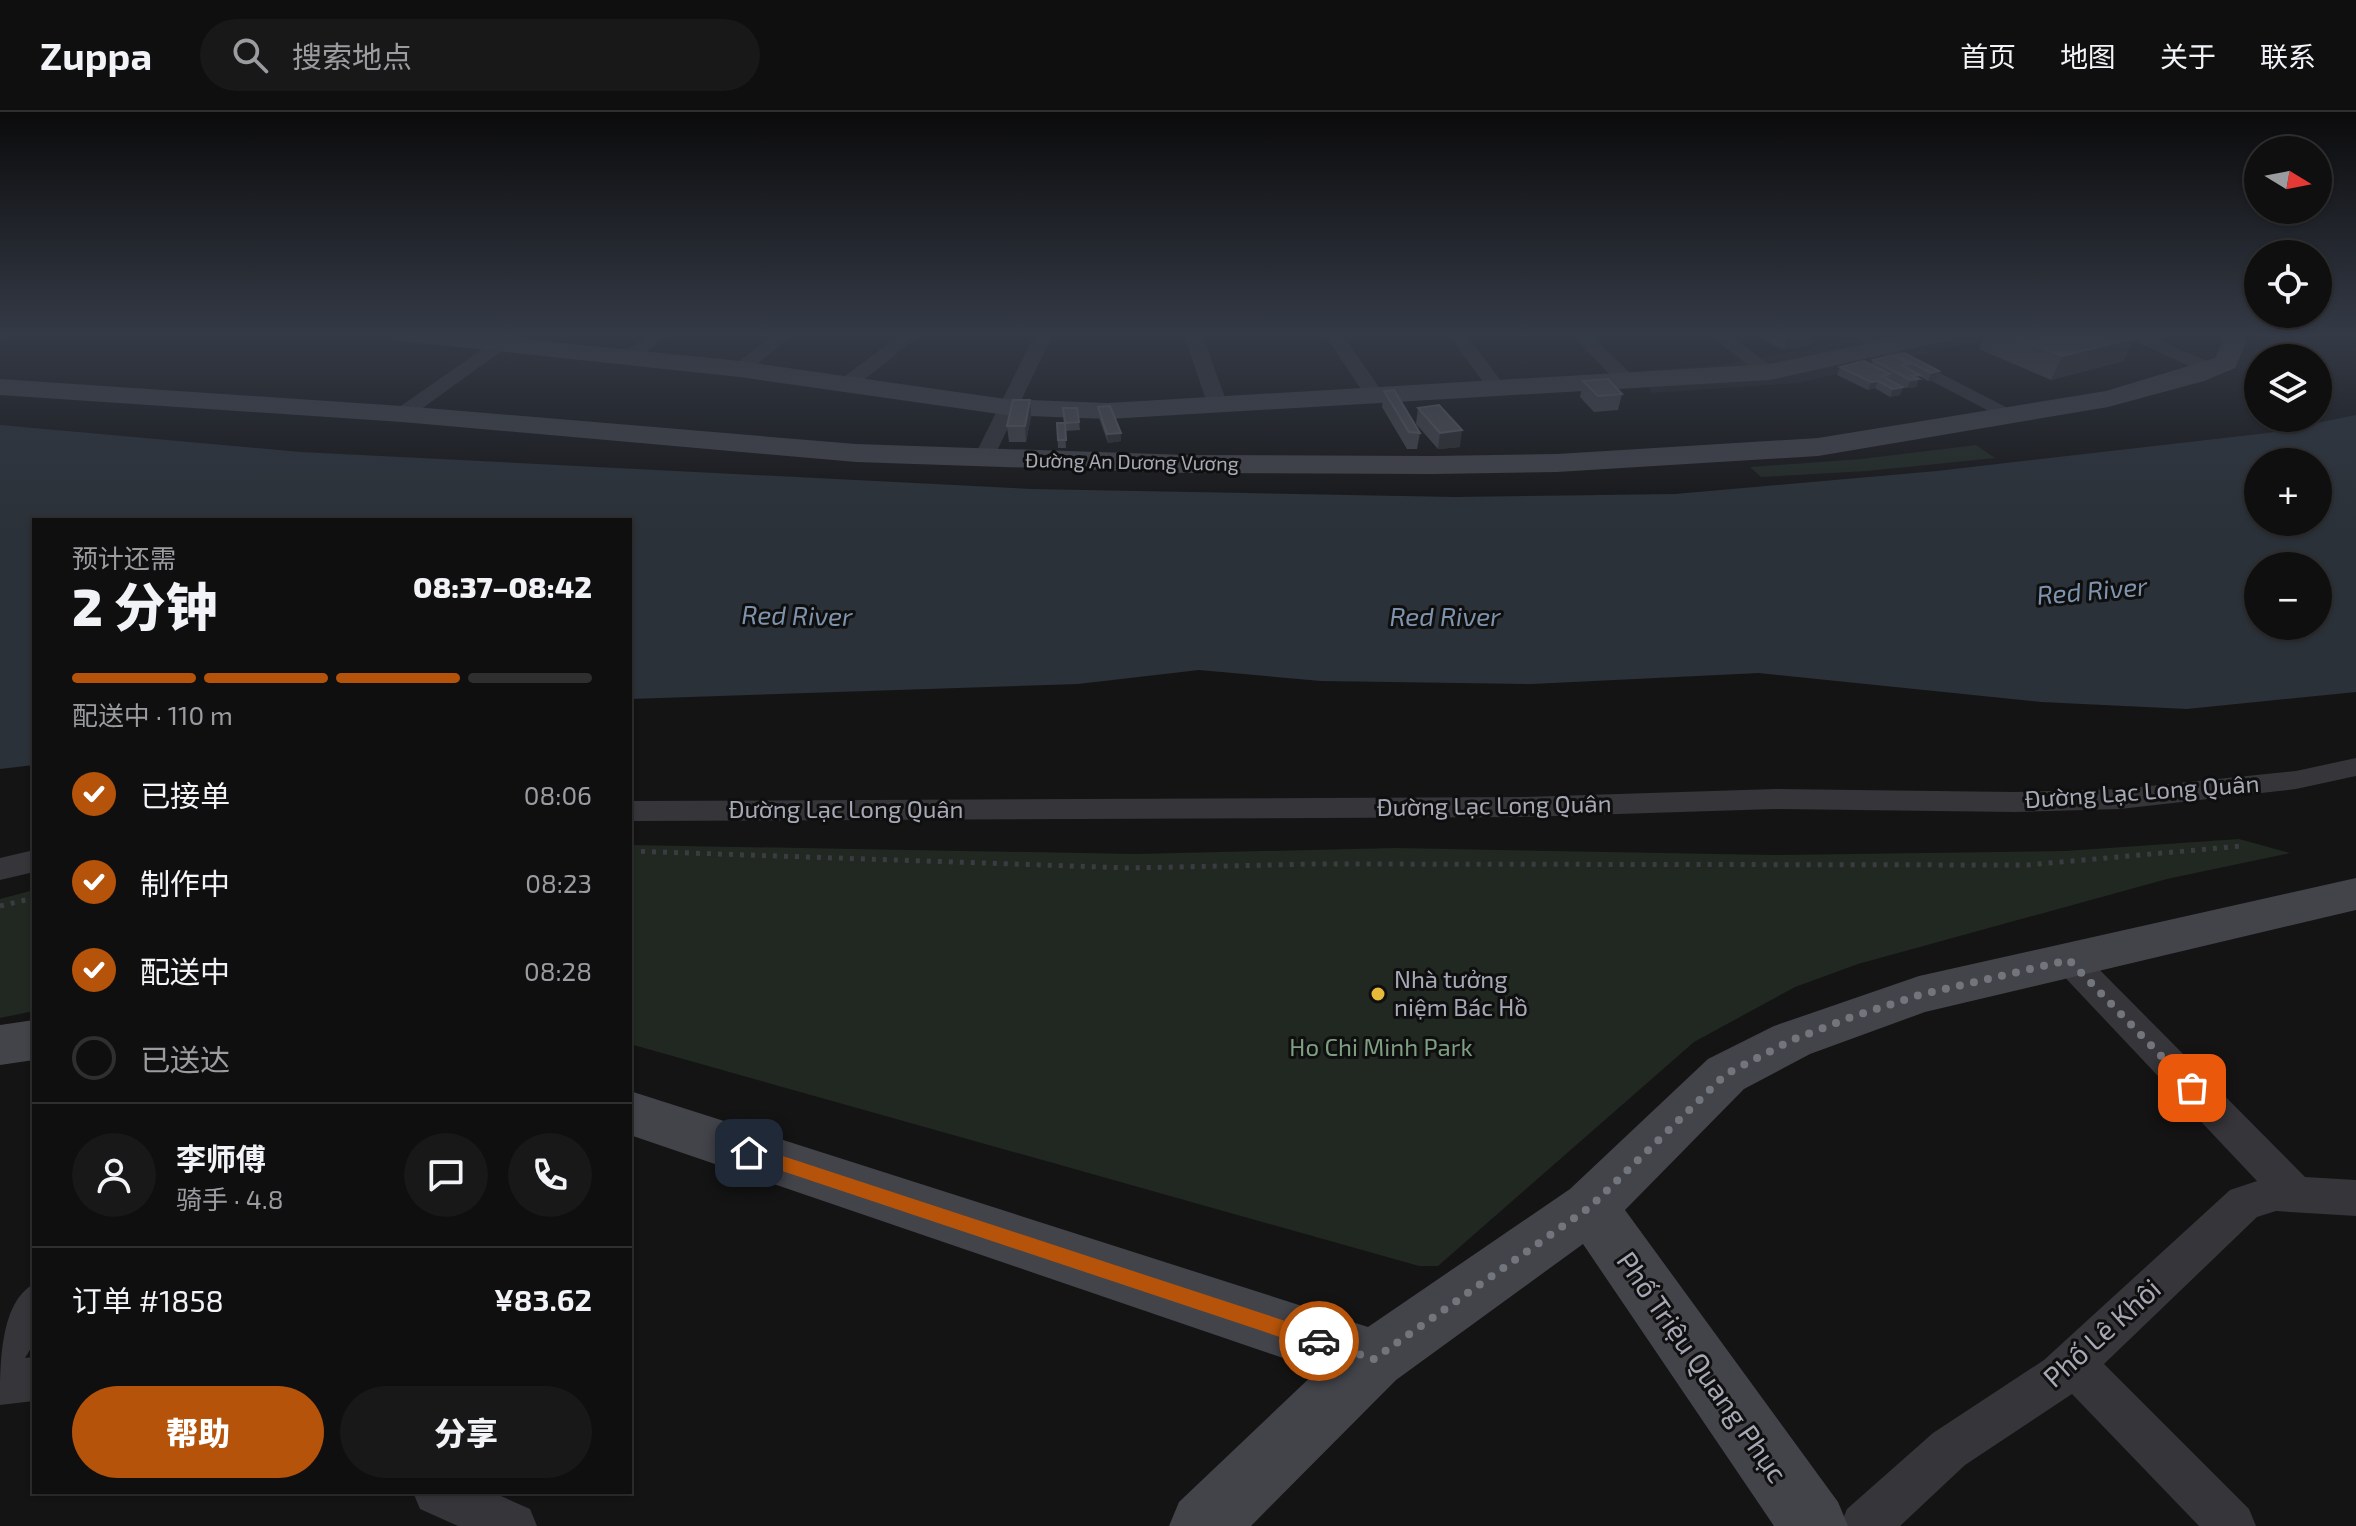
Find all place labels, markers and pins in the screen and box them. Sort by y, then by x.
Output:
place label: Nhà tưởng niệm Bác Hồ [1394,964,1528,1021]
marker: Nhà tưởng niệm Bác Hồ [1369,985,1387,1003]
pin [2158,1054,2226,1122]
pin [715,1119,783,1187]

